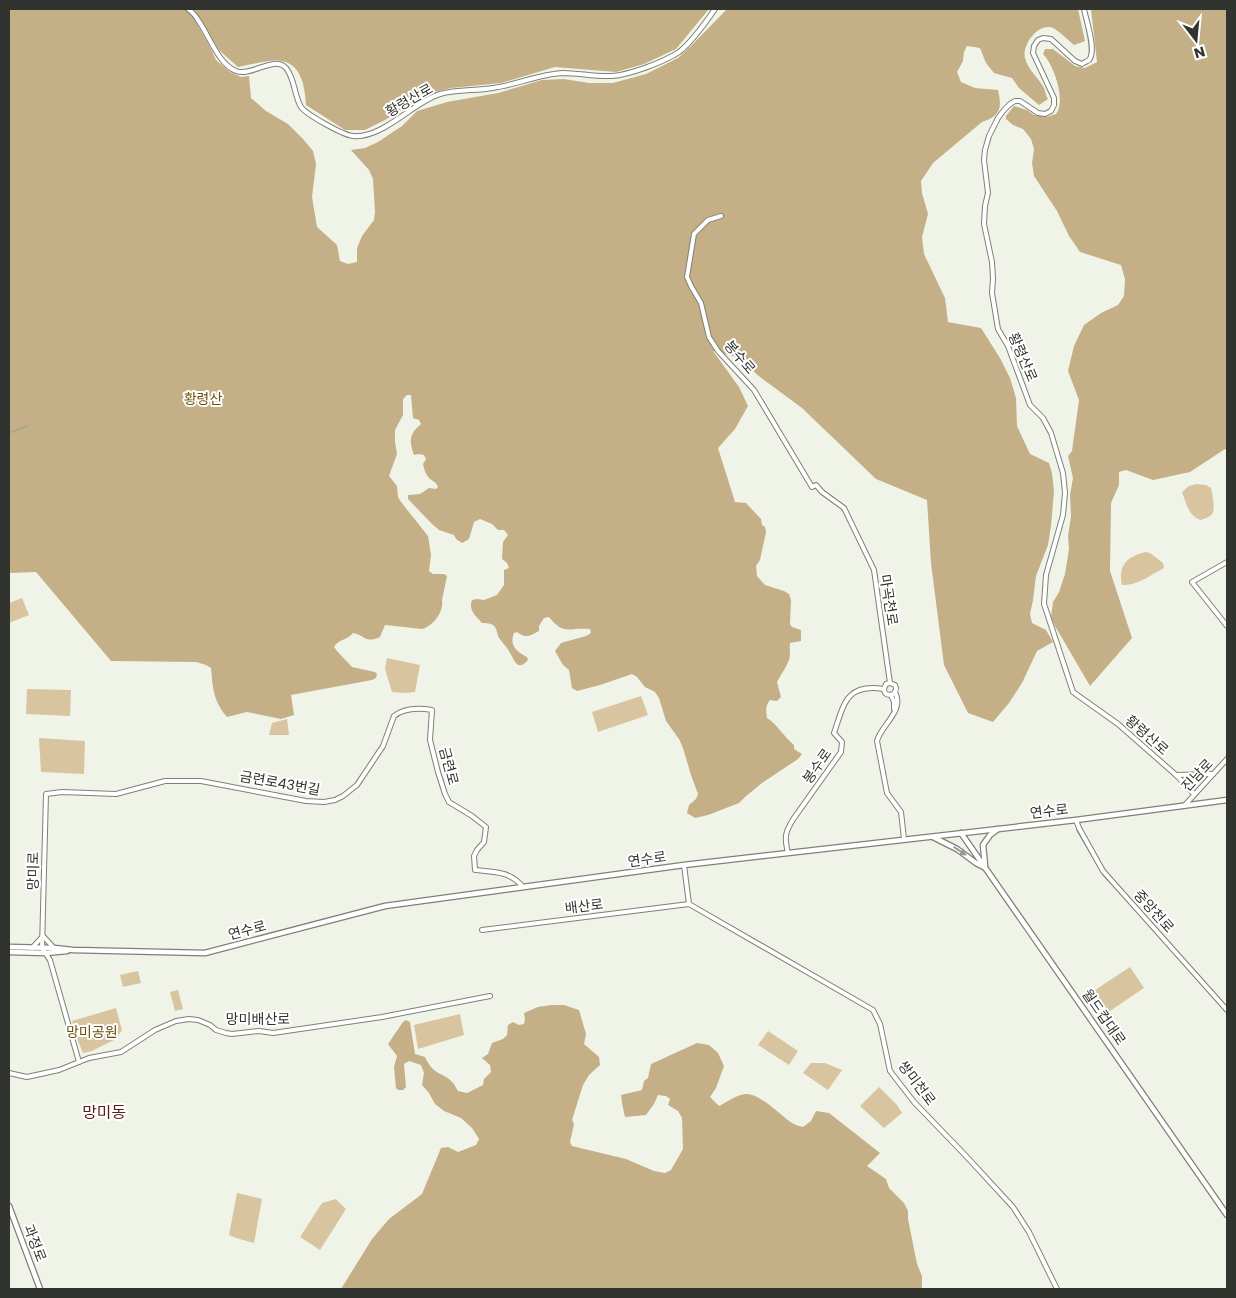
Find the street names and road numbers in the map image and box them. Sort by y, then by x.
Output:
street label: 황령산로 [382,78,436,122]
street label: 황령산로 [1004,329,1042,385]
street label: 봉수로 [720,336,760,378]
street label: 마곡천로 [875,573,903,627]
street label: 황령산로 [1121,711,1173,760]
street label: 봉수로 [798,744,836,788]
street label: 금련로 [434,745,464,787]
street label: 진남로 [1177,754,1218,796]
street label: 금련로43번길 [238,766,322,800]
street label: 연수로 [1029,799,1070,823]
street label: 연수로 [626,846,668,872]
street label: 망미로 [23,851,43,890]
street label: 중앙천로 [1129,885,1179,937]
street label: 배산로 [564,894,605,918]
street label: 연수로 [226,915,268,945]
street label: 월드컵대로 [1077,985,1131,1049]
street label: 망미배산로 [226,1009,290,1029]
street label: 쌍미천로 [894,1056,941,1110]
street label: 과정로 [19,1221,51,1265]

